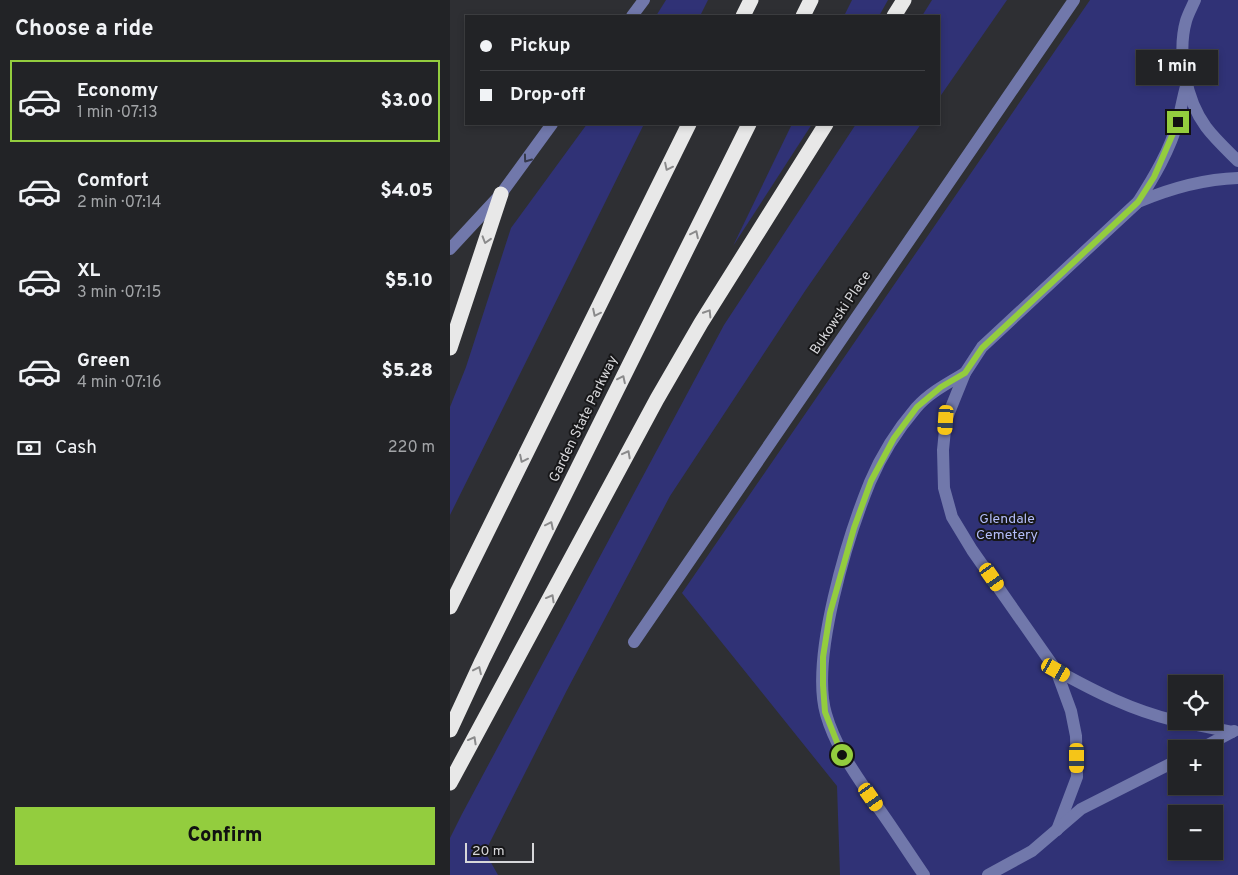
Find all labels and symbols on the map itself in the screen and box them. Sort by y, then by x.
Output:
callout: 1 min [1137,49,1219,84]
route end [1167,111,1189,133]
one-way arrow [524,153,532,162]
one-way arrow [664,162,674,171]
one-way arrow [689,230,699,239]
one-way arrow [482,236,492,244]
street label: Bukowski Place [807,268,875,358]
one-way arrow [592,308,602,317]
one-way arrow [701,310,711,319]
street label: Garden State Parkway [546,353,622,485]
one-way arrow [616,375,626,384]
car [937,405,954,435]
one-way arrow [621,451,631,460]
one-way arrow [520,453,530,462]
park label: Glendale Cemetery [976,511,1038,544]
one-way arrow [544,521,554,530]
car [977,560,1006,594]
one-way arrow [545,594,555,603]
car [1039,656,1072,684]
one-way arrow [471,666,482,675]
one-way arrow [467,737,477,746]
car [1069,743,1084,773]
route start [831,744,853,766]
car [856,780,885,814]
scale bar [465,840,534,863]

